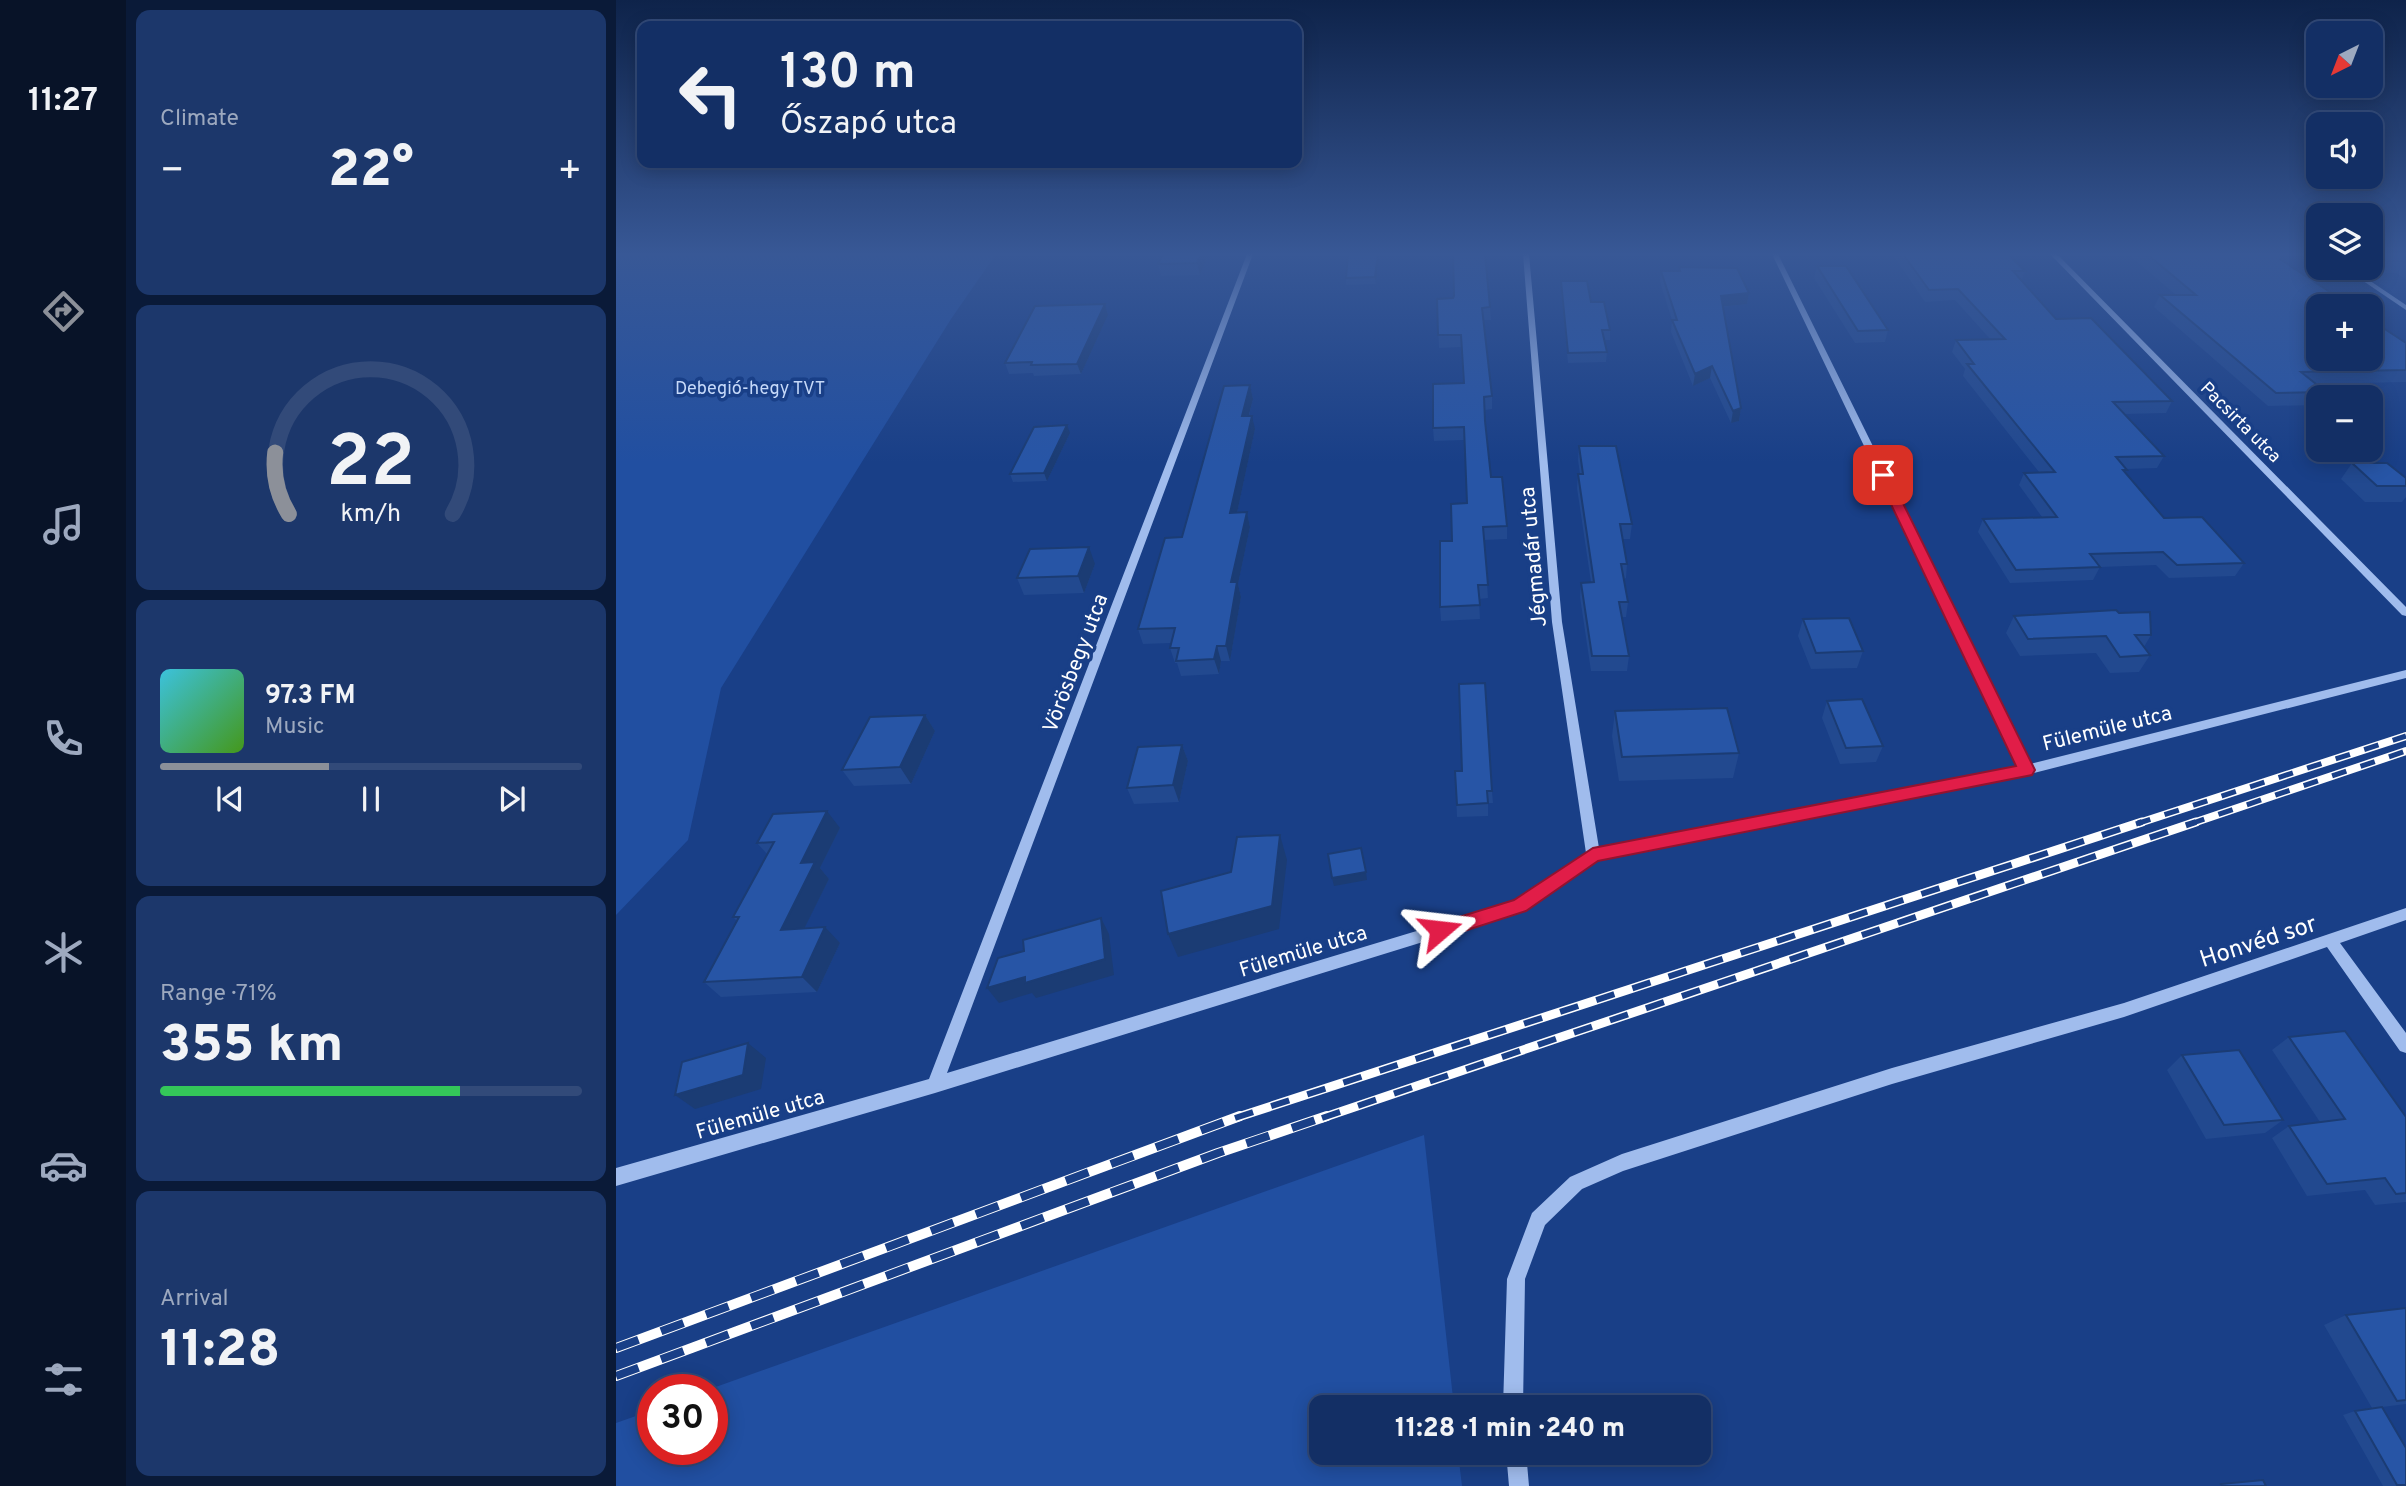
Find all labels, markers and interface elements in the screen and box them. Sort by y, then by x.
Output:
north arrow [2306,21,2384,98]
map controls [2306,21,2383,462]
text: 130 m [780,44,916,106]
icon: left [665,49,756,140]
text: 11:27 [28,82,98,122]
text: Climate [160,105,239,134]
text: Őszapó utca [780,105,957,145]
button: sound [2306,112,2383,189]
text: 22° [328,139,414,205]
text: − [160,148,185,197]
text: + [557,148,582,197]
button: layers [2306,203,2383,280]
icon: directions [39,287,88,336]
button: + [2306,294,2383,371]
park label: Debegió-hegy TVT [675,378,825,401]
street label: Pacsirta utca [2195,378,2285,468]
button: − [2306,385,2383,462]
text: 22 [326,420,416,512]
pin [1853,445,1913,505]
icon: arrive [1864,456,1902,494]
street label: Jégmadár utca [1515,486,1554,628]
text: km/h [341,499,401,531]
icon: music [39,500,88,549]
street label: Vörösbegy utca [1038,590,1115,737]
text: 97.3 FM [265,680,356,713]
street label: Fülemüle utca [2040,700,2175,759]
text: Music [265,713,325,742]
icon: phone [39,714,88,763]
icon: previous [211,780,249,818]
icon: pause [352,780,390,818]
icon: next [493,780,531,818]
position arrow [1403,893,1477,967]
street label: Honvéd sor [2196,910,2321,976]
street label: Fülemüle utca [1236,920,1371,985]
icon: climate [39,928,88,977]
text: Range · 71% [160,980,277,1009]
text: 355 km [160,1014,343,1080]
street label: Fülemüle utca [693,1084,828,1147]
icon: car [39,1141,88,1190]
text: Arrival [160,1285,229,1314]
text: 11:28 [160,1319,280,1385]
icon: filters [39,1355,88,1404]
speed limit sign: 30 [637,1374,728,1465]
text: 11:28 · 1 min · 240 m [1395,1413,1625,1446]

